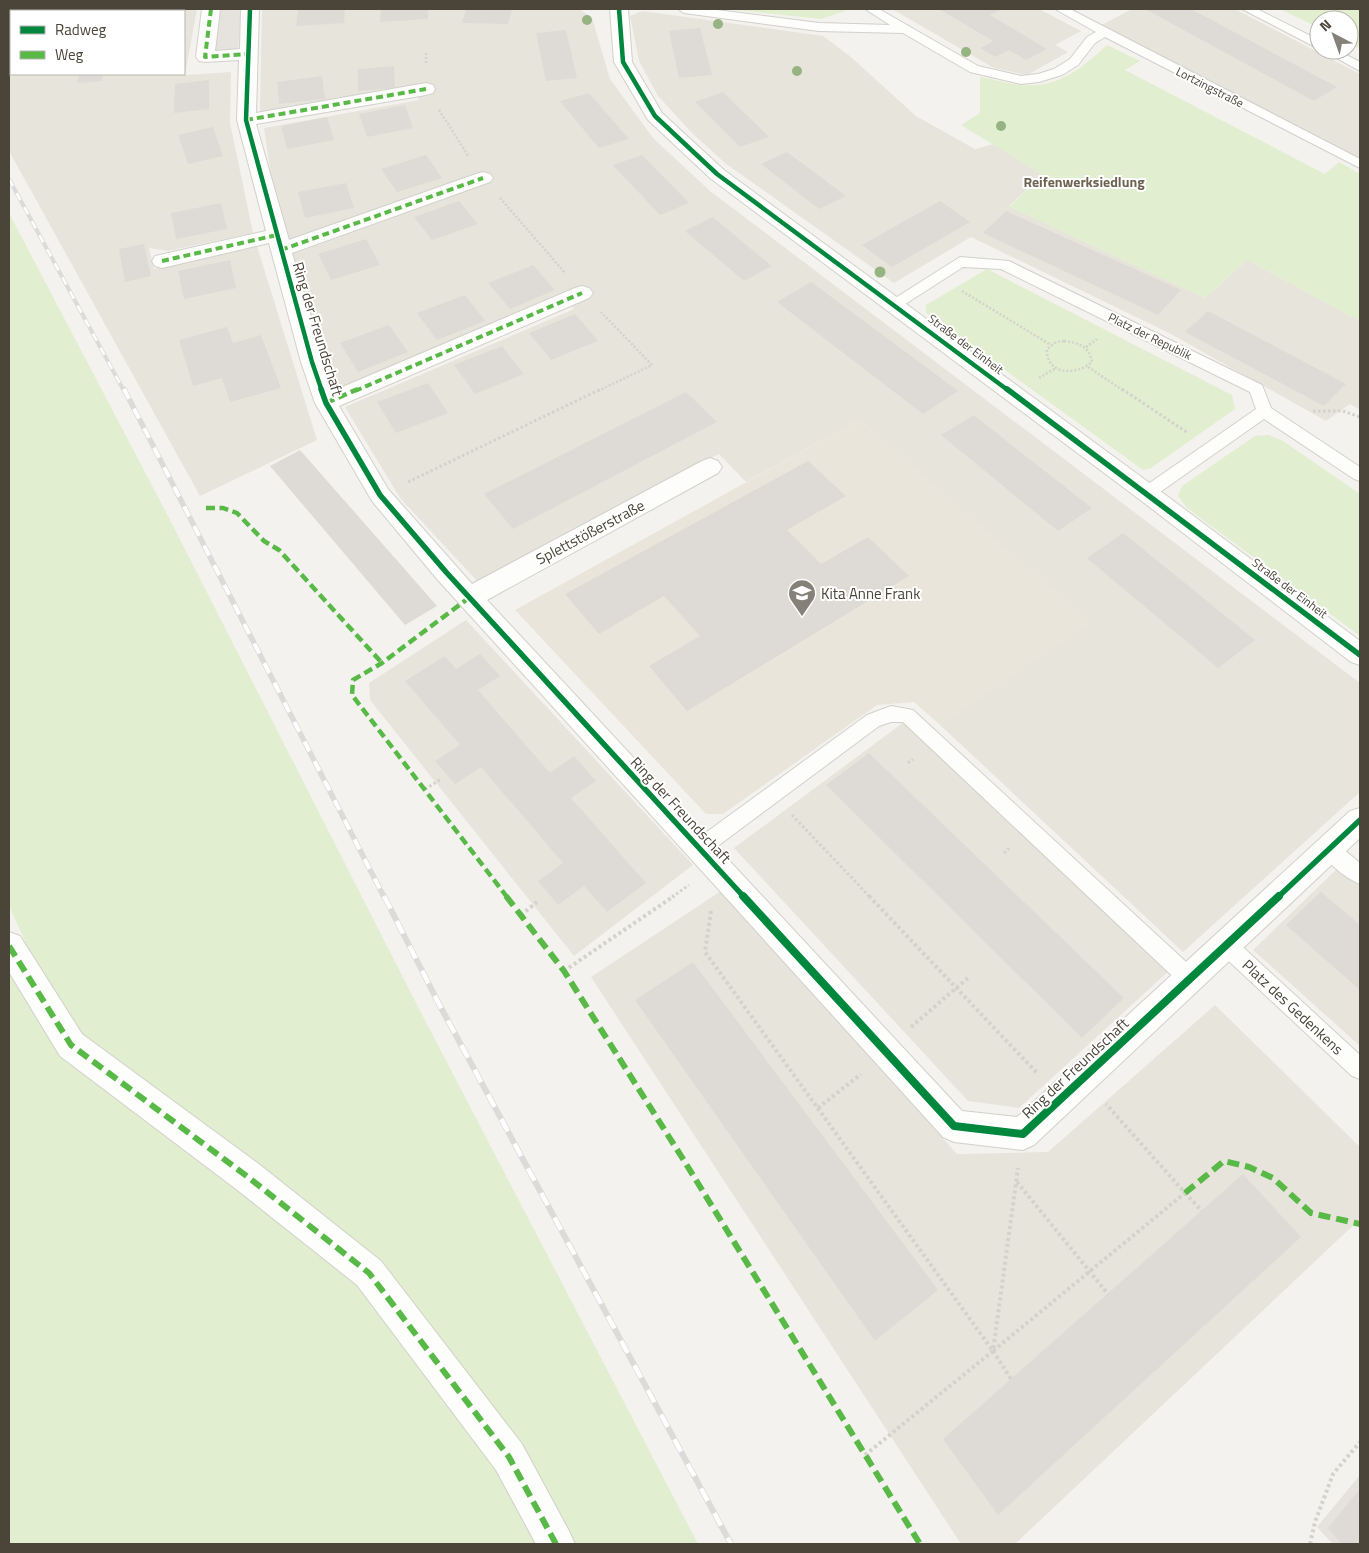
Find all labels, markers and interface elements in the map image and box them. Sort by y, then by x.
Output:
legend [10,10,185,75]
north arrow [1309,10,1359,60]
text: N [1315,14,1336,36]
text: Radweg [55,18,107,41]
text: Weg [55,43,84,66]
street label: Lortzingstraße [1173,62,1247,112]
district label: Reifenwerksiedlung [1023,171,1145,192]
street label: Ring der Freundschaft [287,259,350,400]
street label: Platz der Republik [1105,308,1195,365]
street label: Straße der Einheit [924,309,1009,379]
street label: Splettstößerstraße [532,494,648,570]
street label: Straße der Einheit [1248,553,1333,623]
school or university icon: Kita Anne Frank [787,578,817,617]
place label: Kita Anne Frank [821,582,920,605]
street label: Ring der Freundschaft [625,751,737,869]
street label: Platz des Gedenkens [1237,954,1349,1060]
street label: Ring der Freundschaft [1016,1012,1134,1124]

